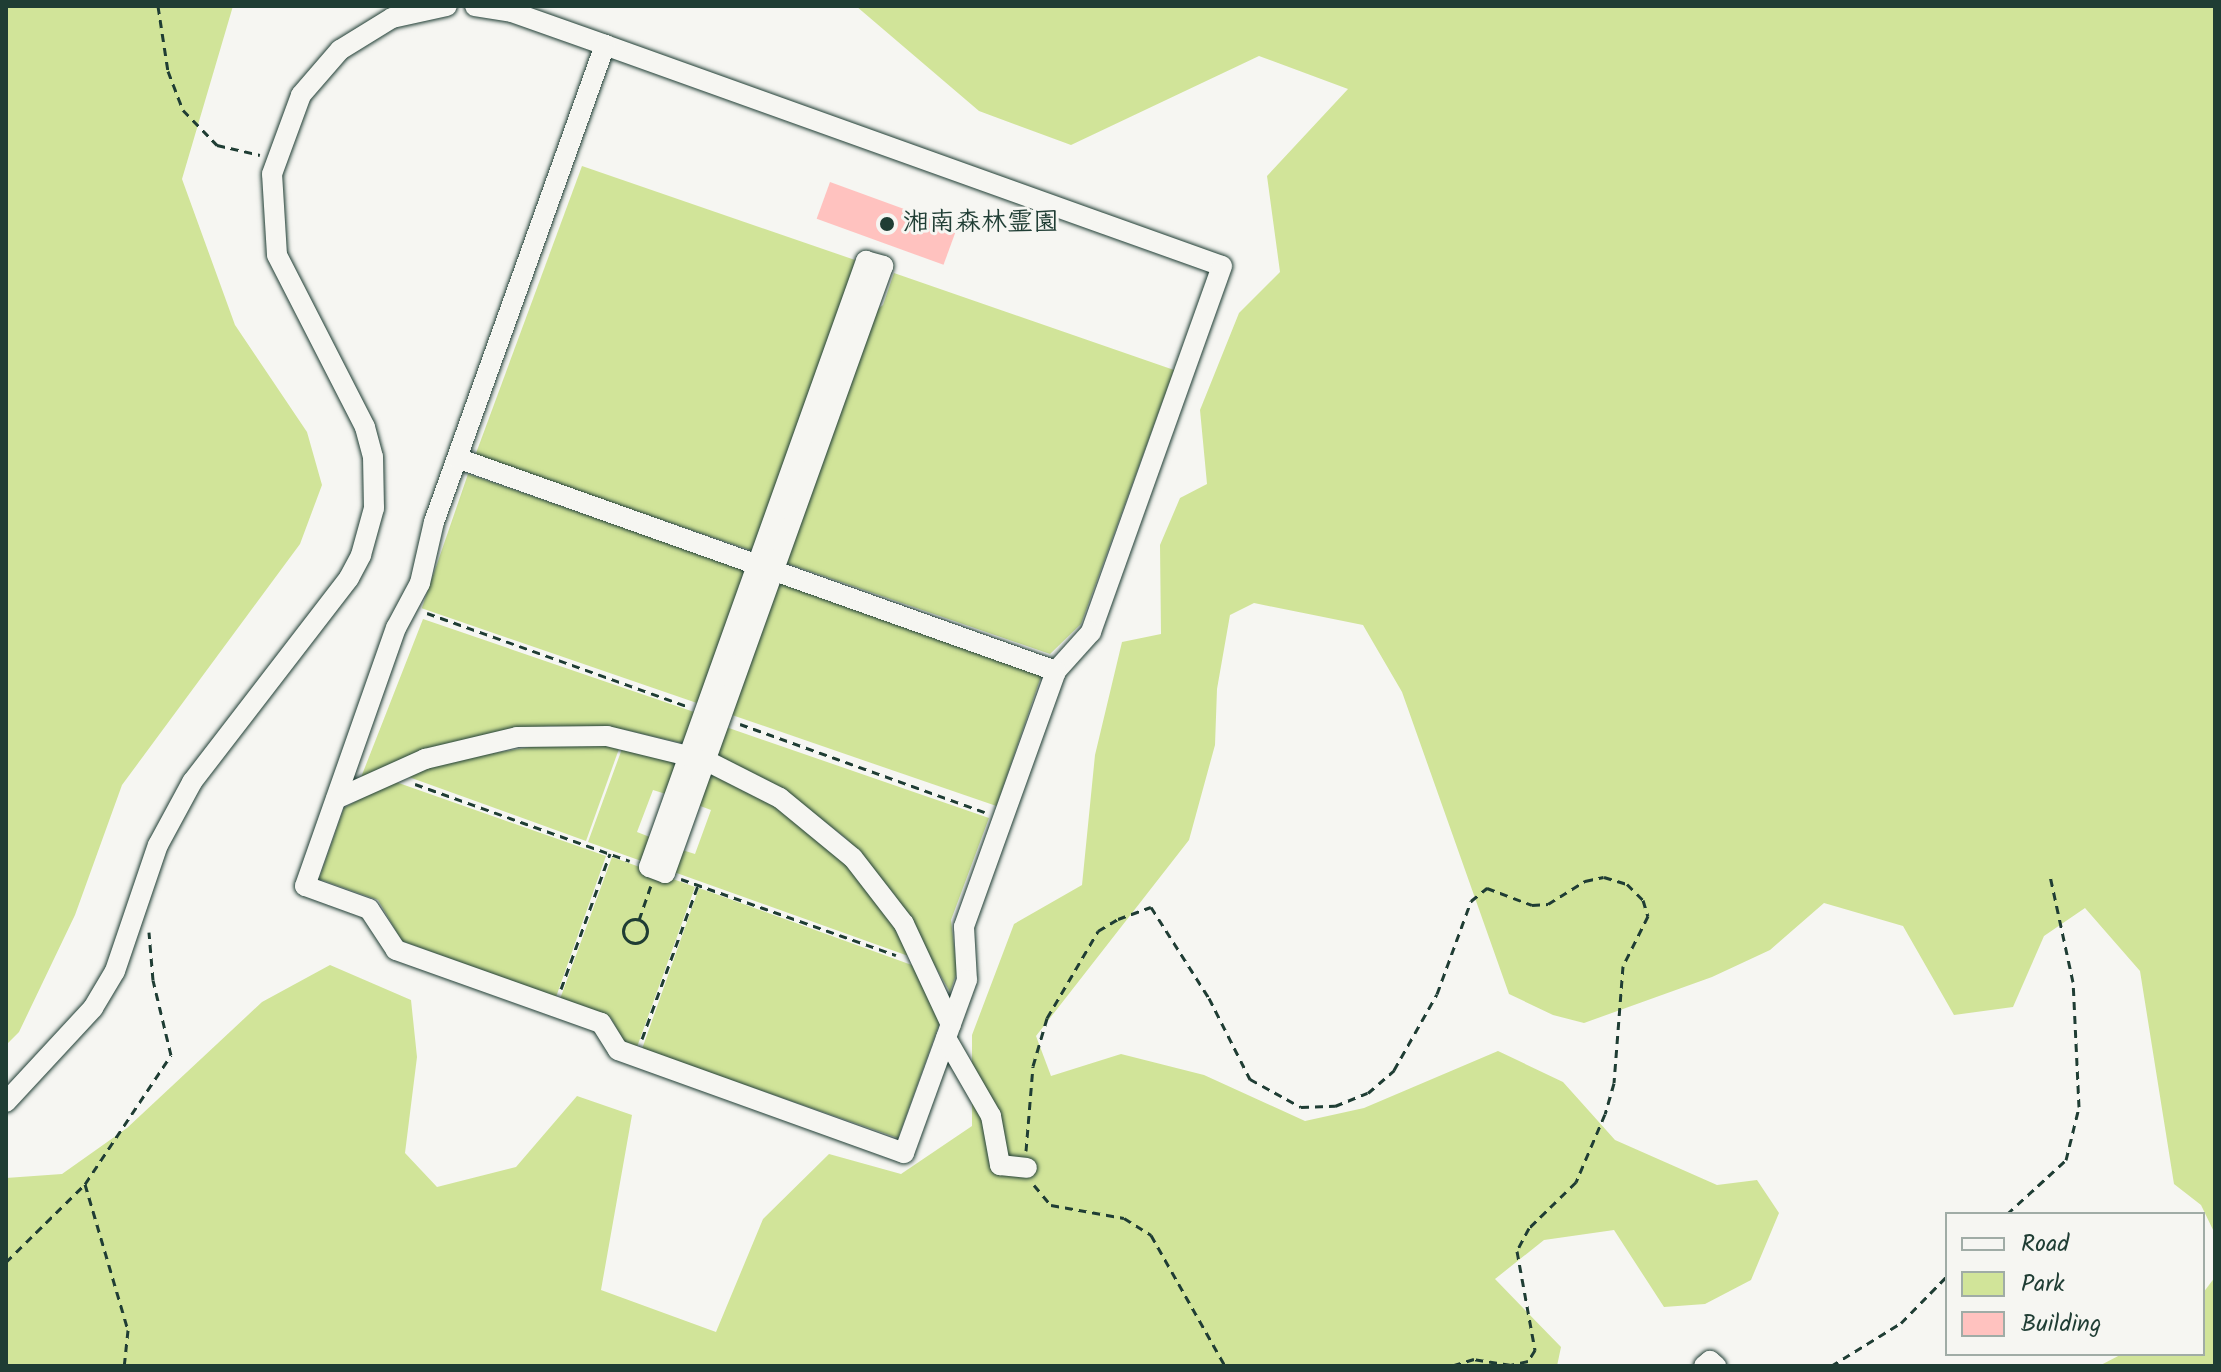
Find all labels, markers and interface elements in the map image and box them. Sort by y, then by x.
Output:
place label: 湘南森林霊園 [903,208,1059,240]
marker: 湘南森林霊園 [878,215,896,233]
legend [1945,1212,2205,1356]
text: Road [2021,1225,2069,1264]
text: Park [2021,1265,2065,1304]
text: Building [2021,1305,2101,1344]

